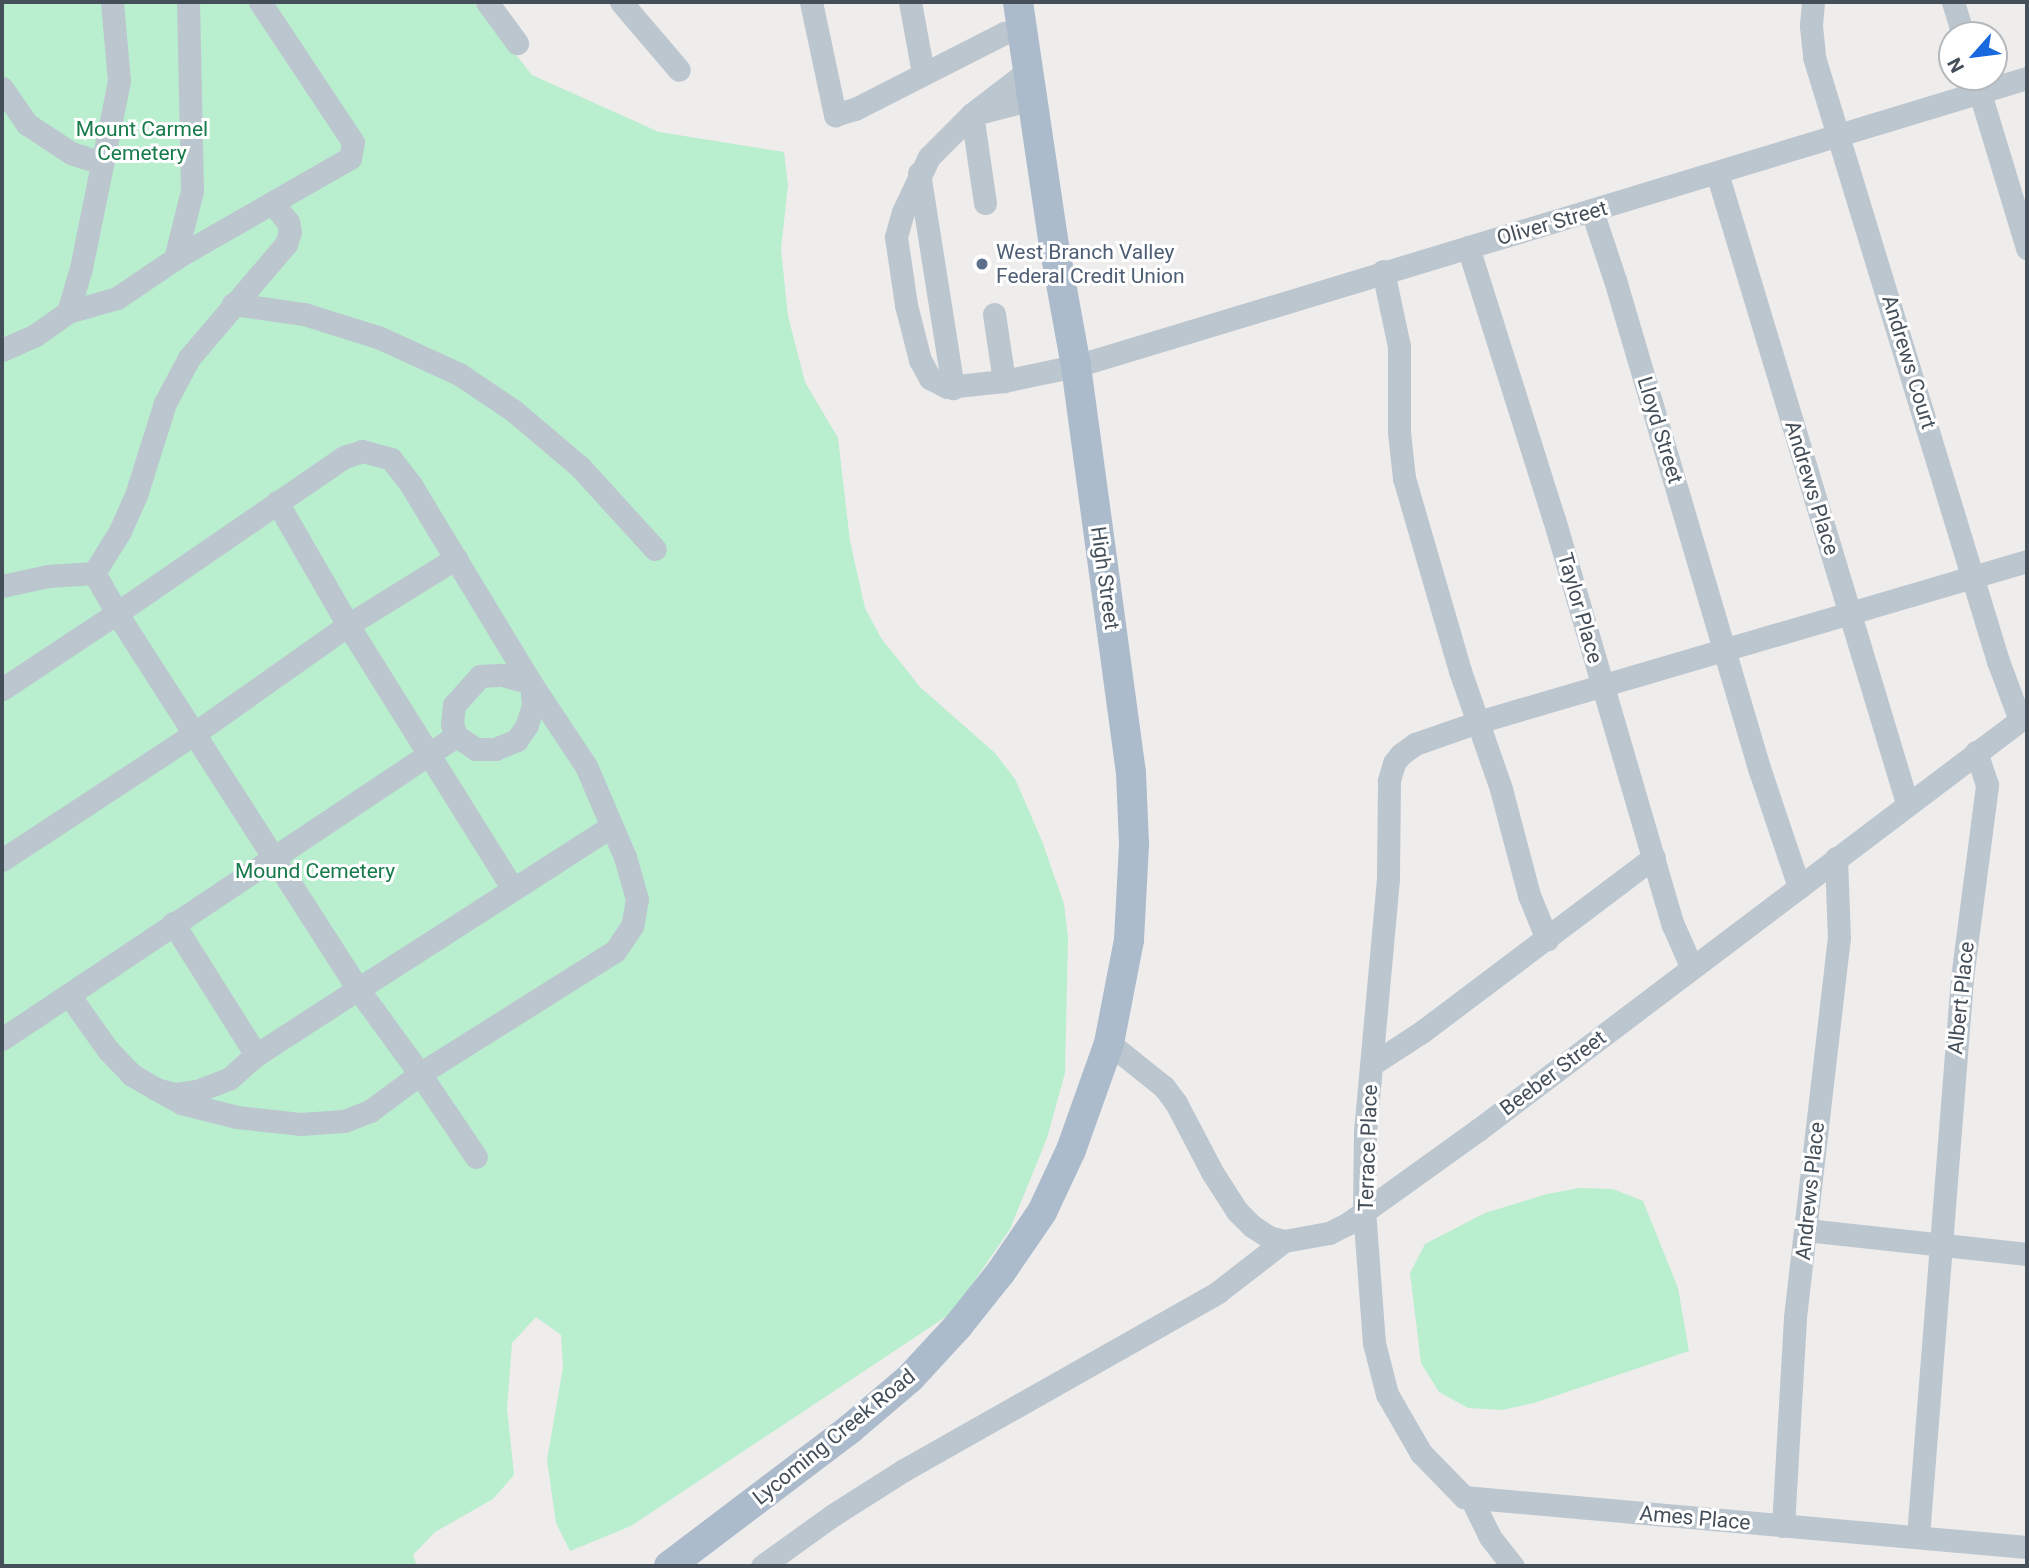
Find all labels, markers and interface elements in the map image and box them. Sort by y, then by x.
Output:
north arrow [1938,21,2008,91]
text: N [1942,54,1969,76]
park label: Mount Carmel Cemetery [76,116,208,166]
street label: Oliver Street [1494,195,1610,251]
place label: West Branch Valley Federal Credit Union [996,239,1185,289]
marker: West Branch Valley Federal Credit Union [974,256,990,272]
street label: Andrews Court [1877,292,1941,432]
street label: Lloyd Street [1632,373,1688,487]
street label: Andrews Place [1780,418,1844,558]
street label: High Street [1085,525,1125,631]
street label: Taylor Place [1552,550,1608,666]
park label: Mound Cemetery [235,858,395,884]
street label: Albert Place [1943,940,1979,1056]
street label: Beeber Street [1495,1025,1611,1121]
street label: Terrace Place [1353,1084,1383,1212]
street label: Andrews Place [1790,1121,1830,1261]
street label: Lycoming Creek Road [748,1364,920,1510]
street label: Ames Place [1639,1501,1751,1535]

